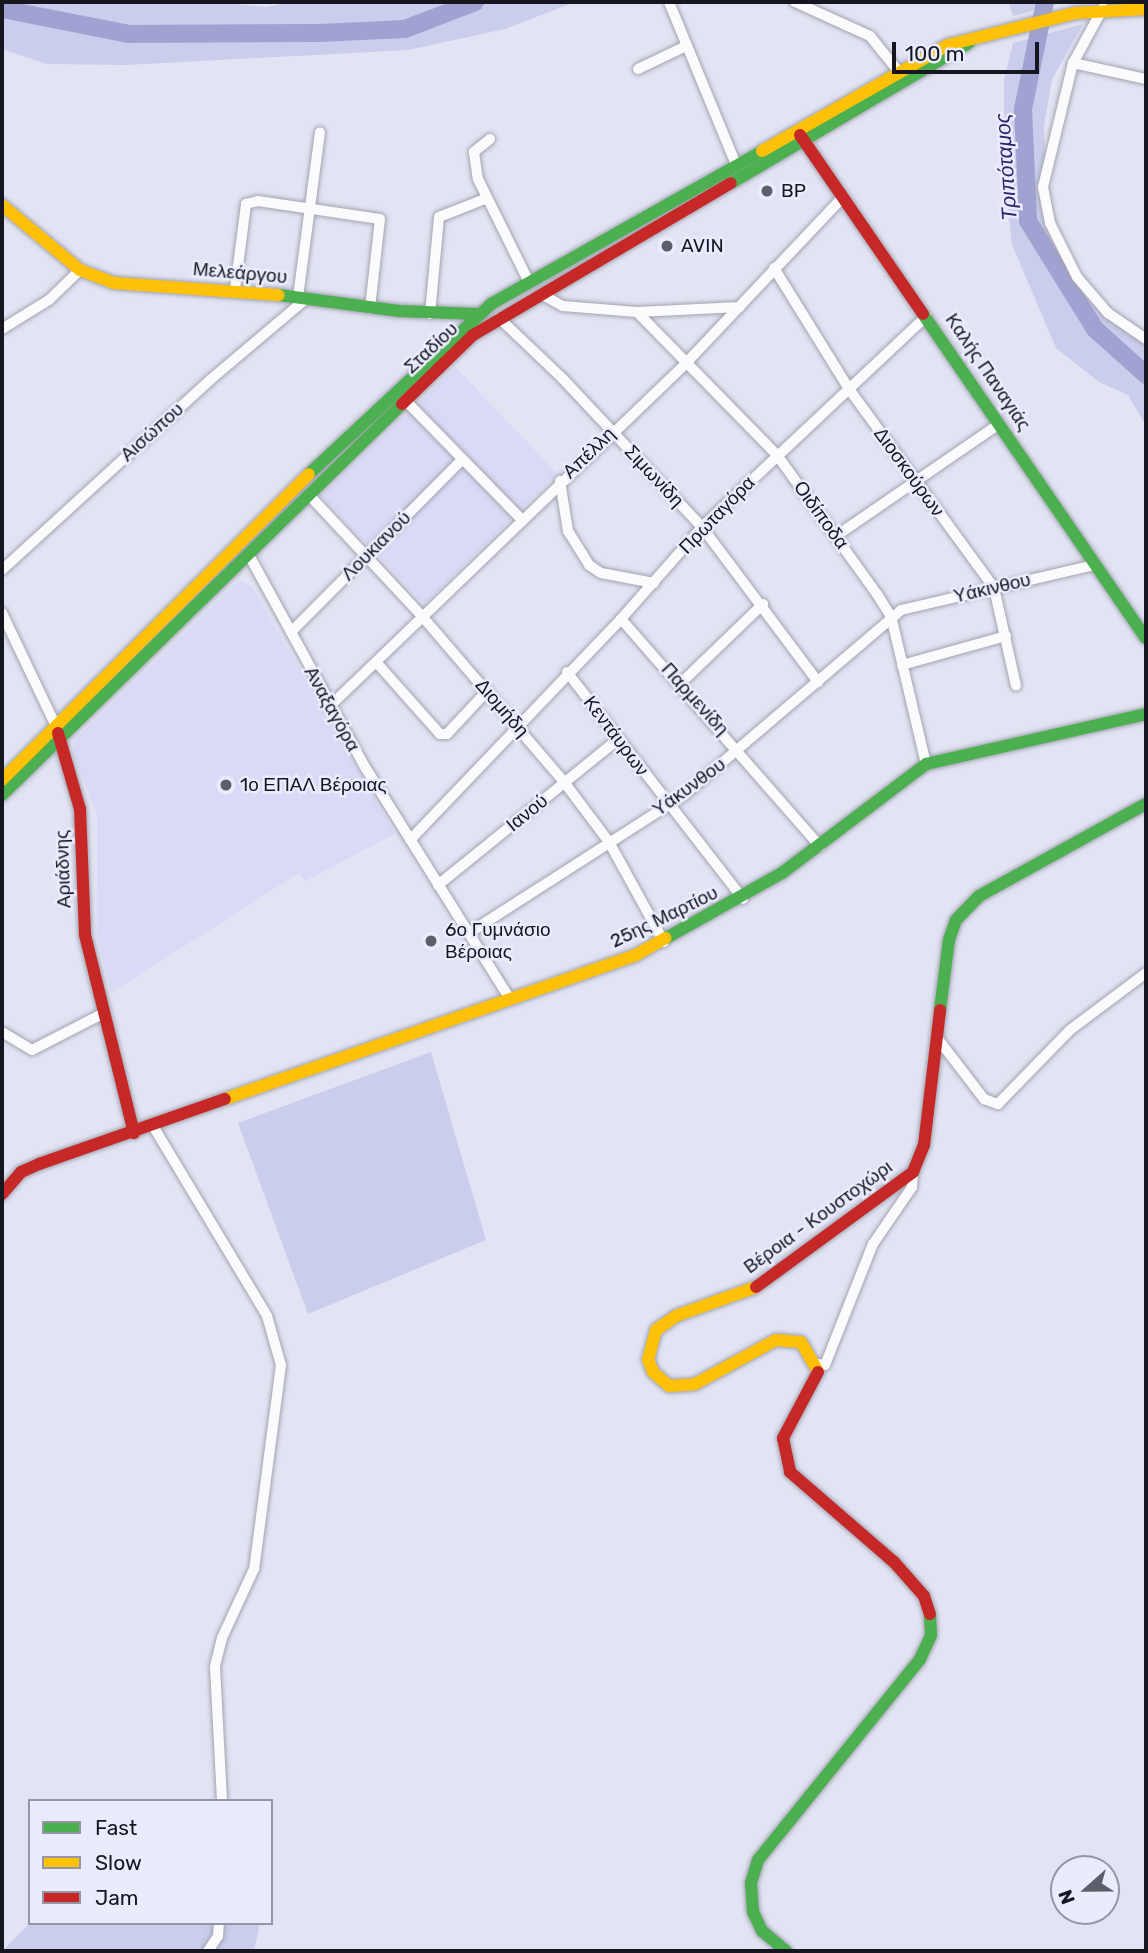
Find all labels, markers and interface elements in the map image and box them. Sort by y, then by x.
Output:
scale bar [896,28,1043,72]
text: 100 m [905,41,964,66]
water label: Τριπόταμος [990,112,1022,222]
place label: BP [781,180,806,202]
marker: BP [759,183,775,199]
place label: AVIN [681,235,724,257]
marker: AVIN [659,238,675,254]
street label: Μελεάργου [192,258,288,288]
street label: Καλής Παναγιάς [940,309,1036,435]
street label: Σταδίου [400,318,462,378]
street label: Αισώπου [116,398,188,466]
street label: Απέλλη [558,423,620,483]
street label: Διοσκούρων [869,423,949,521]
street label: Σιμωνίδη [620,440,688,512]
street label: Πρωταγόρα [674,471,760,559]
street label: Οιδίποδα [789,476,853,554]
street label: Λουκιανού [337,507,415,585]
street label: Υάκινθου [951,568,1033,608]
street label: Παρμενίδη [656,658,734,740]
street label: Αναξαγόρα [299,663,365,755]
street label: Διομήδη [470,674,534,742]
street label: Κεντάυρων [578,691,654,781]
street label: Υάκυνθου [648,753,730,821]
place label: 1ο ΕΠΑΛ Βέροιας [240,774,387,796]
marker: 1ο ΕΠΑΛ Βέροιας [218,777,234,793]
street label: Ιανού [502,789,552,837]
street label: Αριάδνης [50,829,76,909]
street label: 25ης Μαρτίου [606,881,722,953]
place label: 6ο Γυμνάσιο Βέροιας [445,919,550,963]
marker: 6ο Γυμνάσιο Βέροιας [423,933,439,949]
street label: Βέροια - Κουστοχώρι [739,1155,897,1279]
legend [28,1799,273,1925]
text: Fast [95,1815,137,1840]
text: Slow [95,1850,142,1875]
north arrow [1050,1855,1120,1925]
text: Jam [95,1885,139,1910]
text: N [1054,1886,1080,1907]

